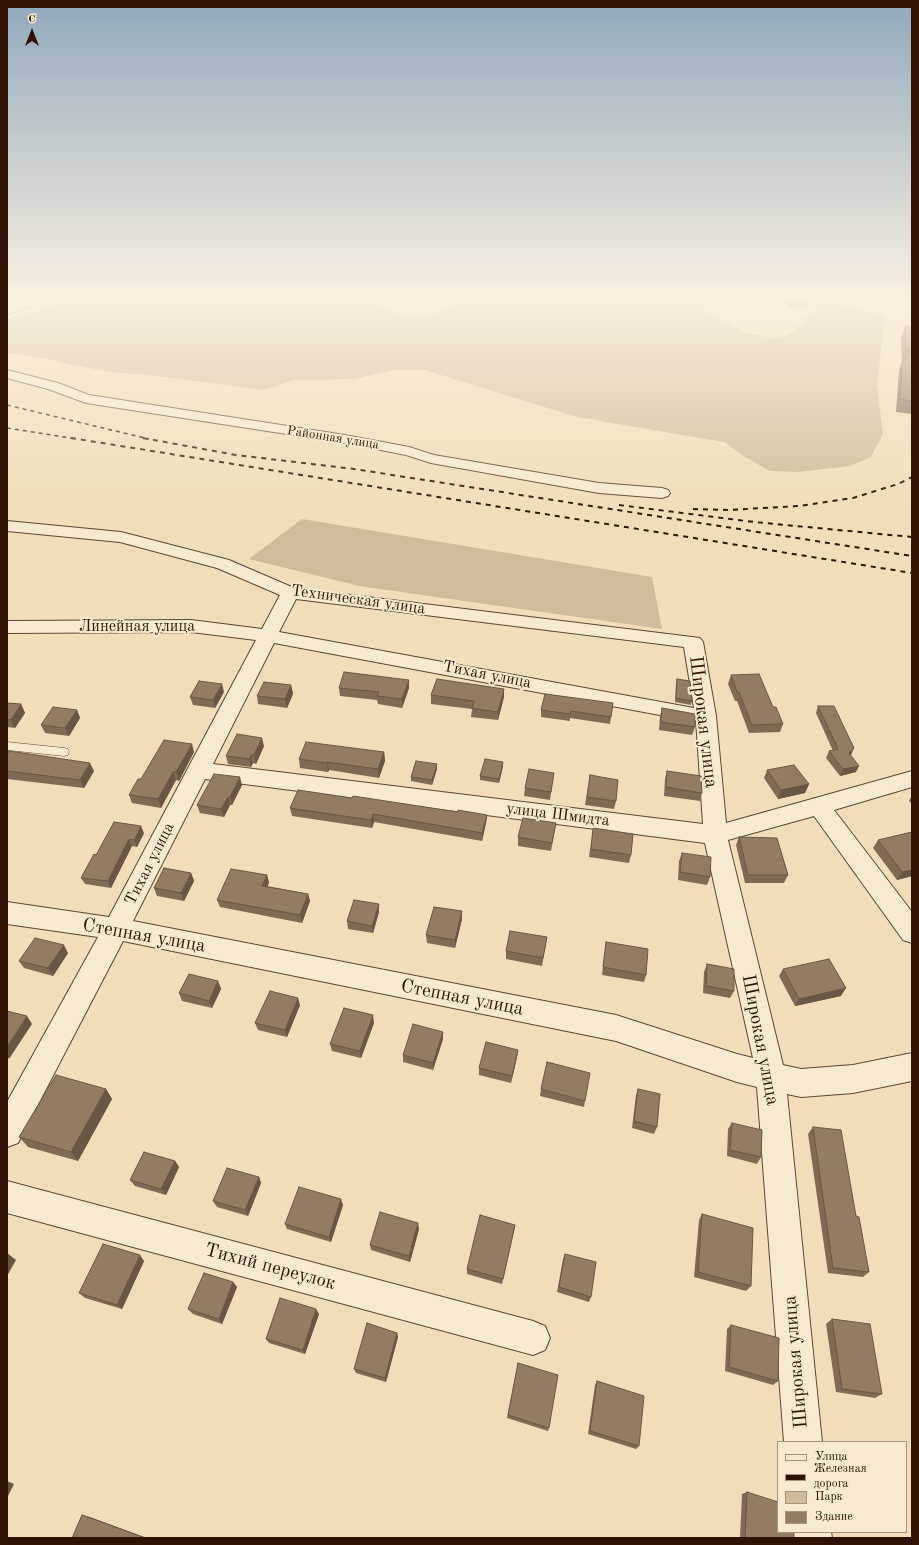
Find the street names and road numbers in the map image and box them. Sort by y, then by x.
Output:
street label: Районная улица [286,423,380,453]
street label: Техническая улица [290,581,426,619]
street label: Линейная улица [79,617,195,637]
street label: Широкая улица [684,655,722,789]
street label: Тихая улица [441,657,533,693]
street label: улица Шмидта [505,799,611,831]
street label: Тихая улица [121,820,179,908]
street label: Степная улица [81,914,207,958]
street label: Широкая улица [736,972,784,1108]
street label: Степная улица [399,975,525,1021]
street label: Тихий переулок [202,1239,338,1295]
street label: Широкая улица [779,1295,813,1429]

